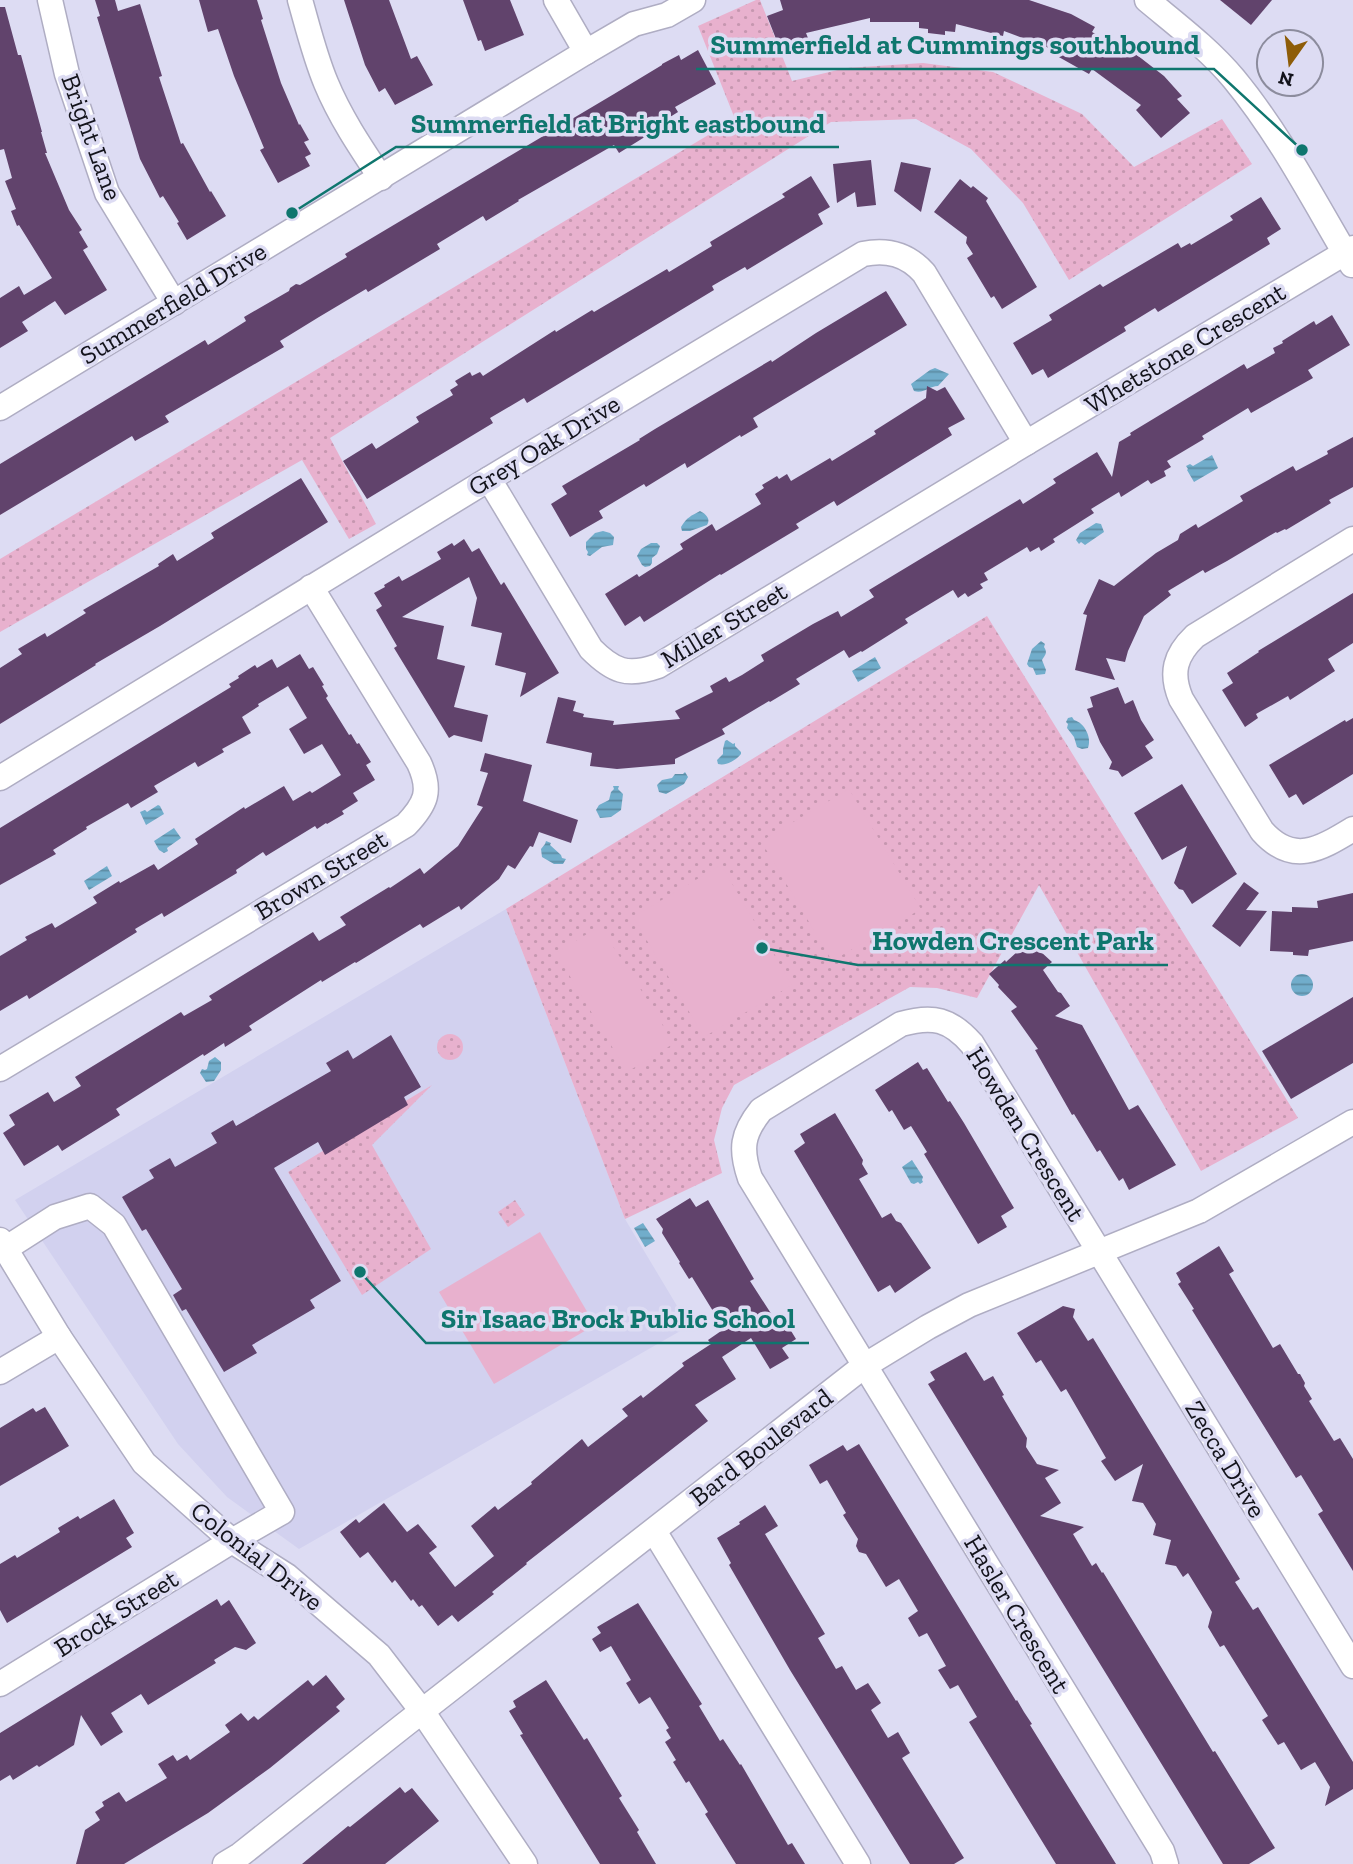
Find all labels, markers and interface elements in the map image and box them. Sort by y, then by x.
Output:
callout: Summerfield at Cummings southbound [696,20,1214,69]
text: Summerfield at Cummings southbound [710,28,1200,61]
north arrow [1255,28,1325,98]
text: N [1276,66,1296,92]
street label: Bright Lane [54,69,130,205]
callout: Summerfield at Bright eastbound [396,98,839,147]
text: Summerfield at Bright eastbound [411,107,825,140]
street label: Summerfield Drive [74,235,272,371]
street label: Whetstone Crescent [1079,275,1291,420]
street label: Grey Oak Drive [462,387,626,503]
street label: Miller Street [655,575,793,675]
street label: Brown Street [249,823,393,927]
callout: Howden Crescent Park [858,916,1168,965]
text: Howden Crescent Park [872,924,1155,957]
street label: Howden Crescent [960,1041,1093,1227]
callout: Sir Isaac Brock Public School [426,1294,809,1343]
text: Sir Isaac Brock Public School [441,1302,795,1335]
street label: Bard Boulevard [683,1381,839,1513]
street label: Zecca Drive [1179,1395,1273,1523]
street label: Colonial Drive [184,1494,330,1618]
street label: Hasler Crescent [957,1529,1077,1699]
street label: Brock Street [48,1562,184,1664]

